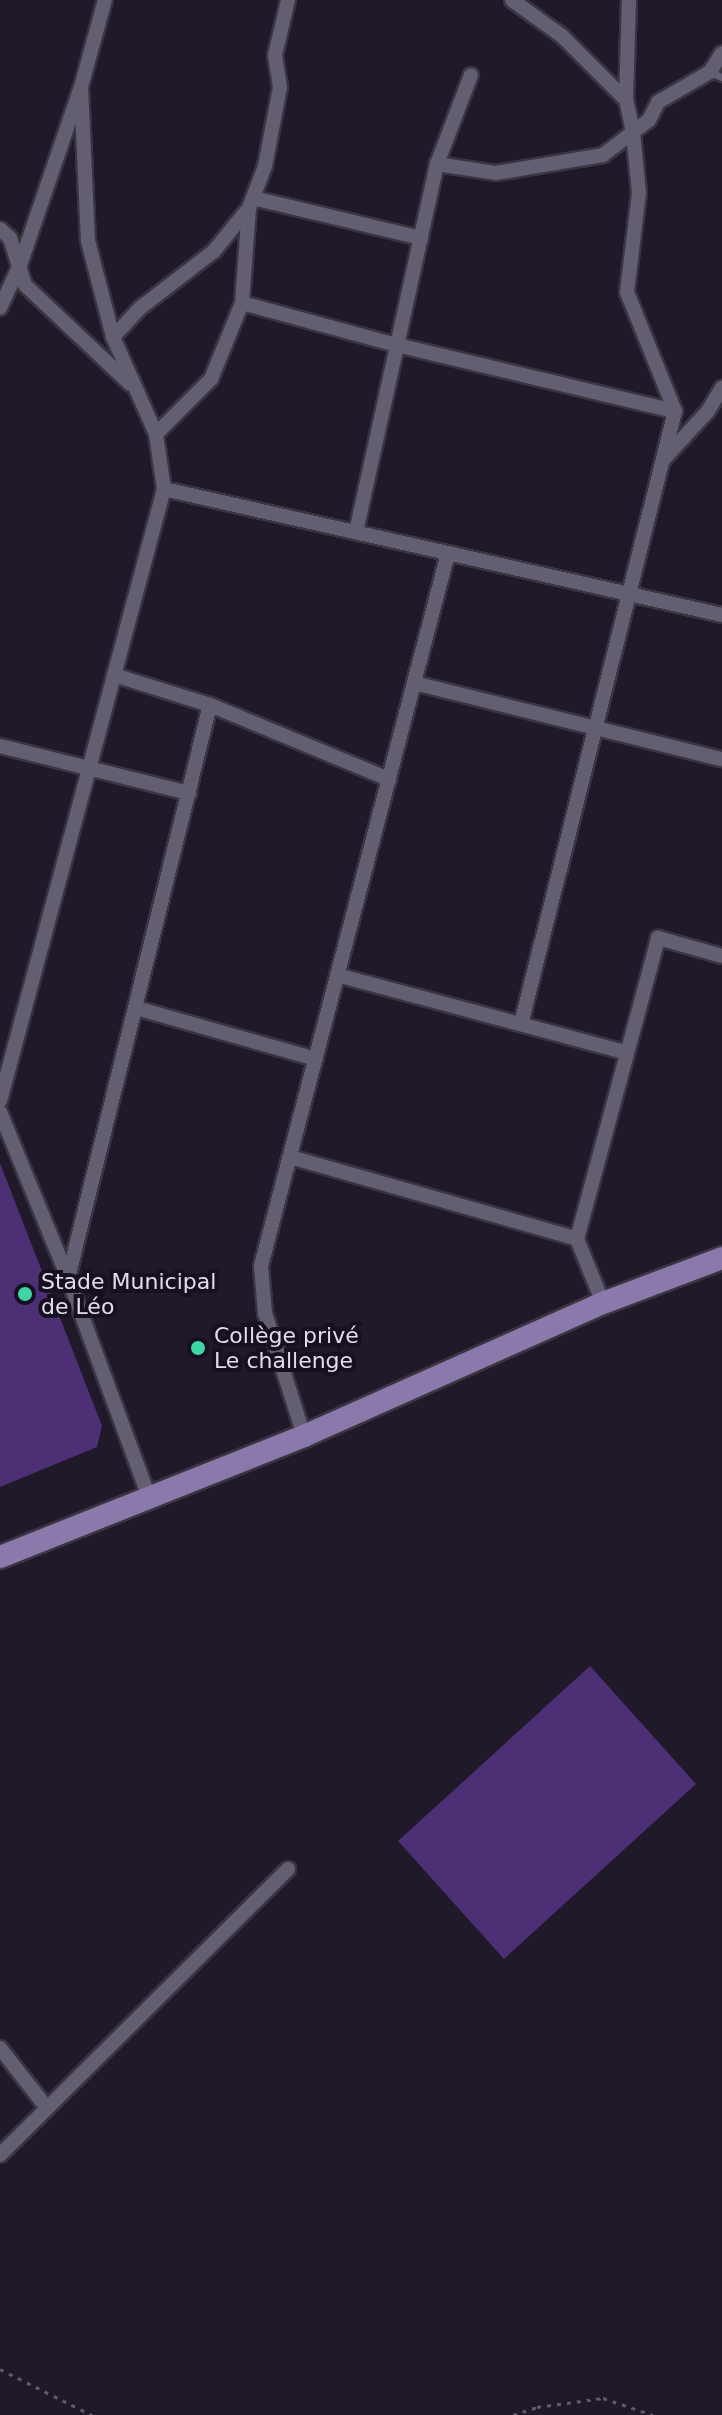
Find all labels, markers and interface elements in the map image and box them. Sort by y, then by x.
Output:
place label: Stade Municipal de Léo [41,1268,216,1320]
marker: Stade Municipal de Léo [16,1285,34,1303]
place label: Collège privé Le challenge [214,1322,359,1374]
marker: Collège privé Le challenge [189,1339,207,1357]

